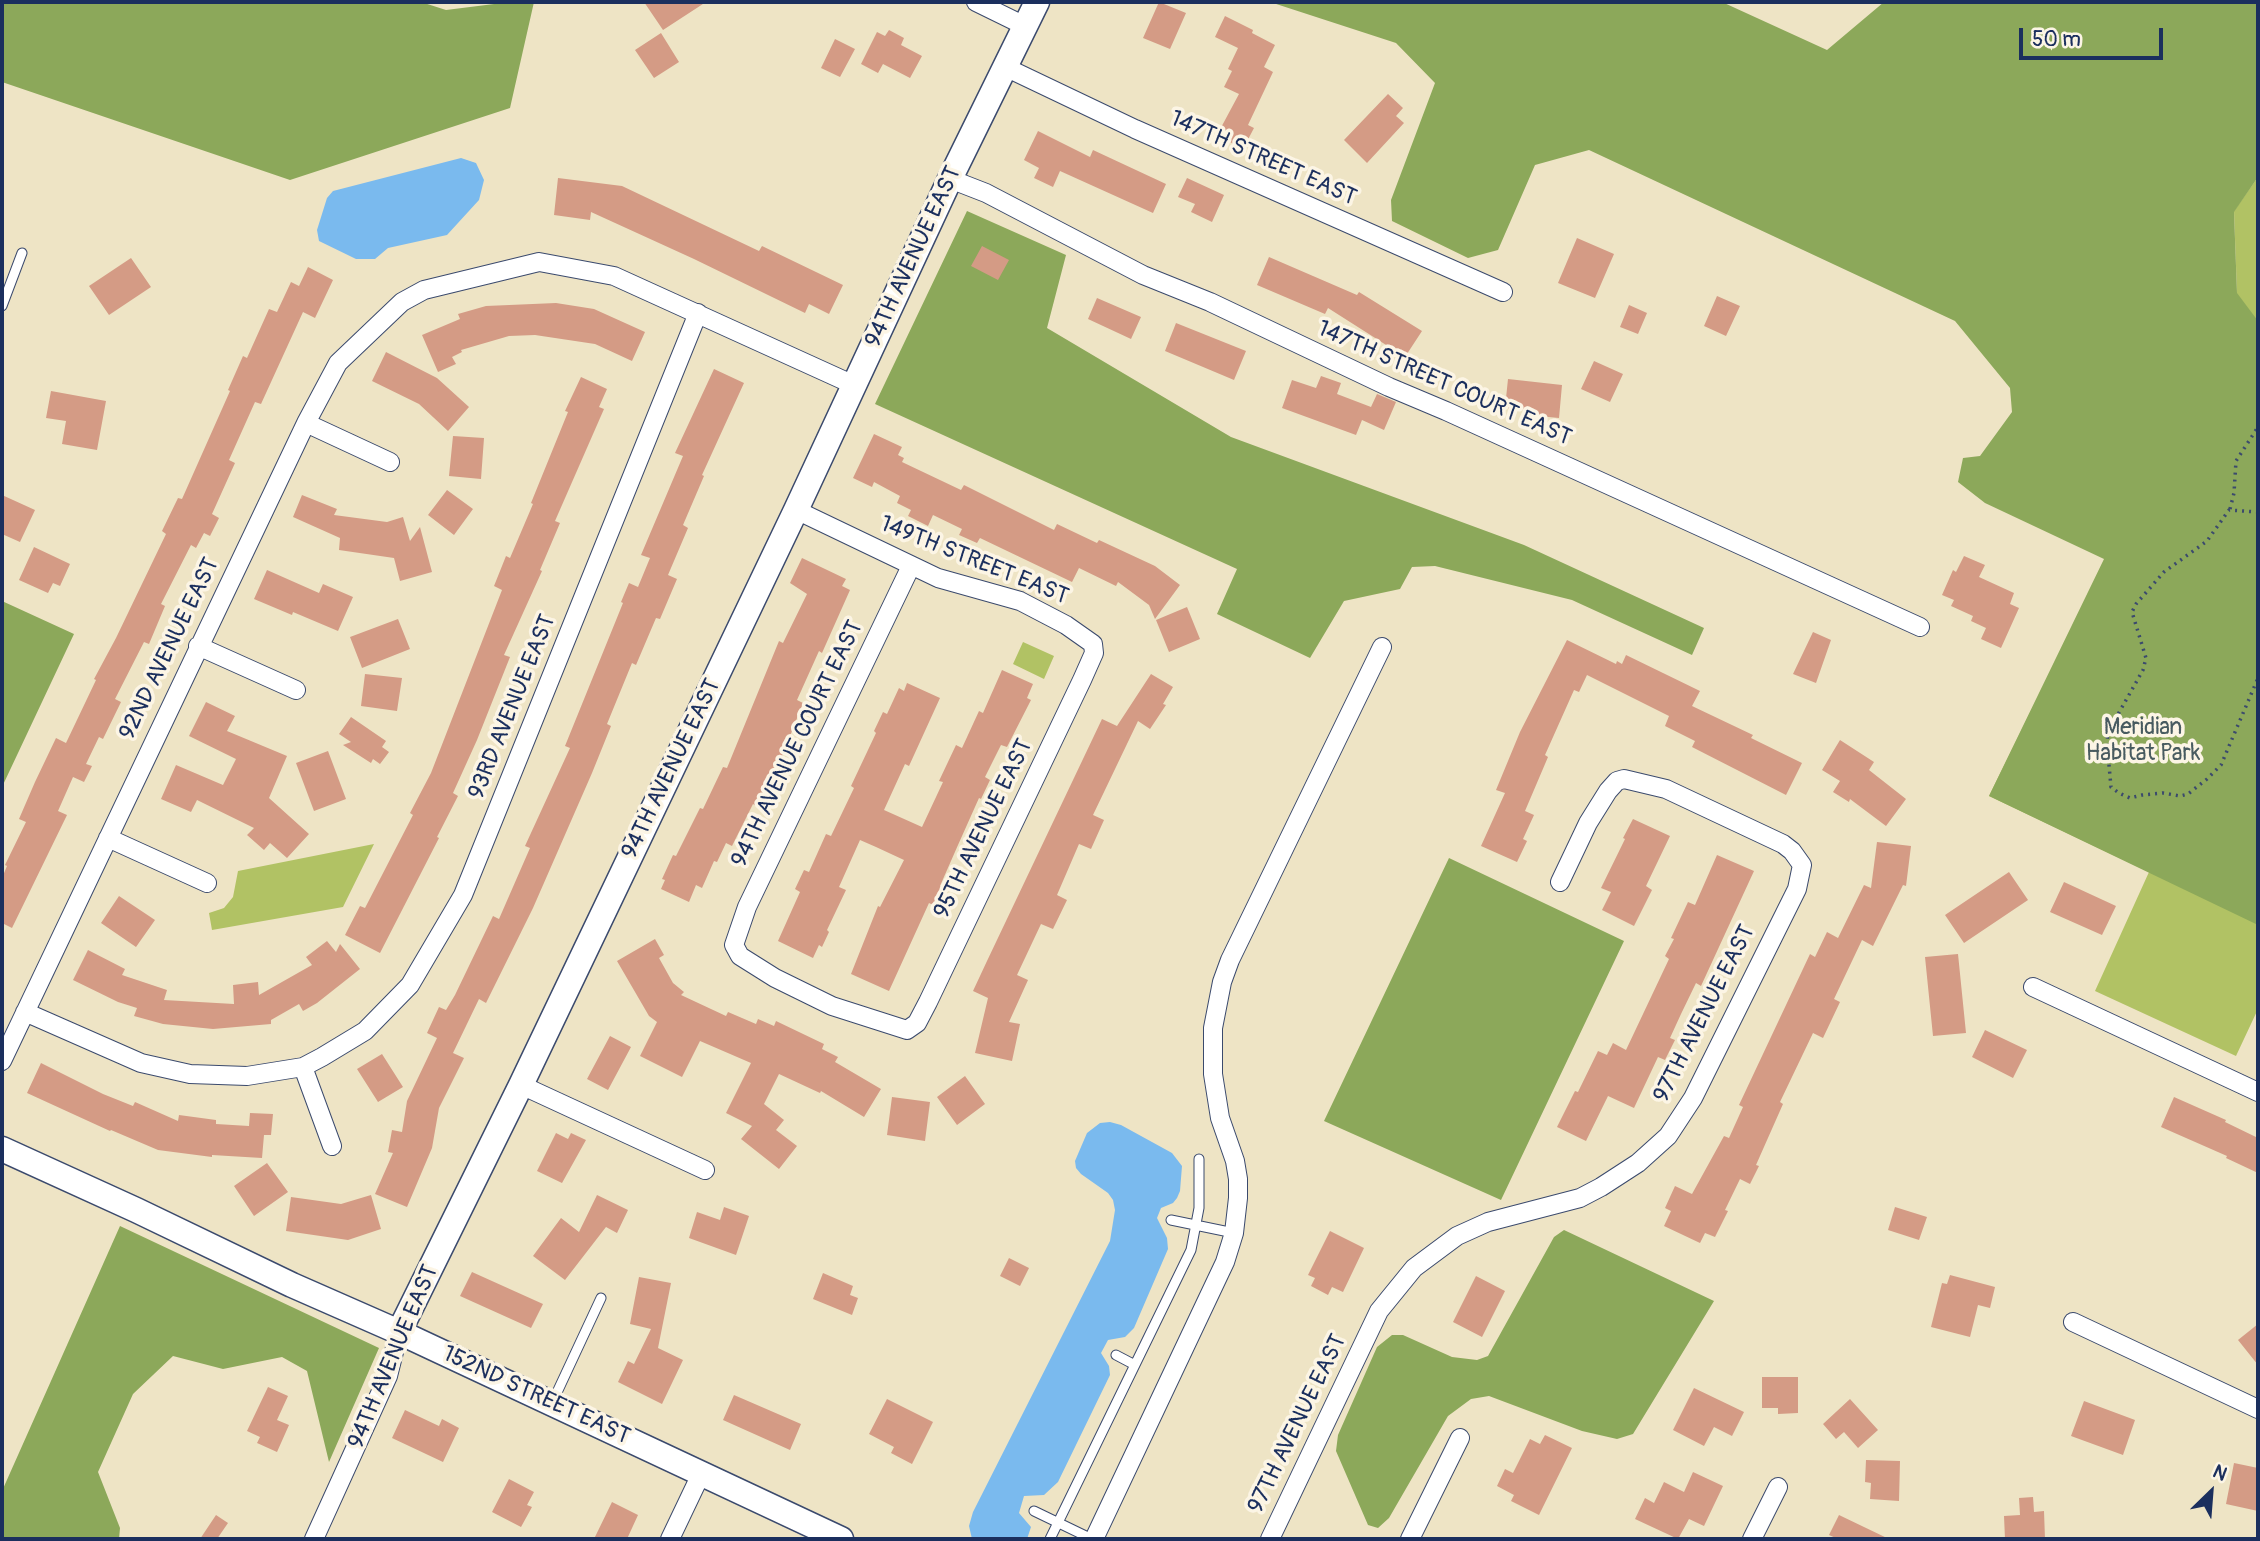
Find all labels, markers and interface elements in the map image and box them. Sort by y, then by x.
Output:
scale bar [2022,14,2166,58]
text: 50 m [2032,26,2081,53]
street label: 147TH STREET EAST [1166,106,1360,212]
street label: 94TH AVENUE EAST [860,162,968,352]
street label: 147TH STREET COURT EAST [1313,315,1575,453]
street label: 149TH STREET EAST [876,511,1072,611]
street label: 92ND AVENUE EAST [114,554,226,744]
street label: 93RD AVENUE EAST [463,611,563,803]
street label: 94TH AVENUE COURT EAST [726,616,870,872]
street label: 94TH AVENUE EAST [617,675,727,863]
park label: Meridian Habitat Park [2086,714,2200,768]
street label: 95TH AVENUE EAST [929,735,1039,923]
street label: 97TH AVENUE EAST [1648,921,1762,1107]
street label: 94TH AVENUE EAST [343,1261,445,1453]
street label: 97TH AVENUE EAST [1243,1330,1353,1518]
street label: 152ND STREET EAST [438,1340,634,1452]
north arrow [2176,1457,2246,1527]
text: N [2209,1459,2231,1487]

